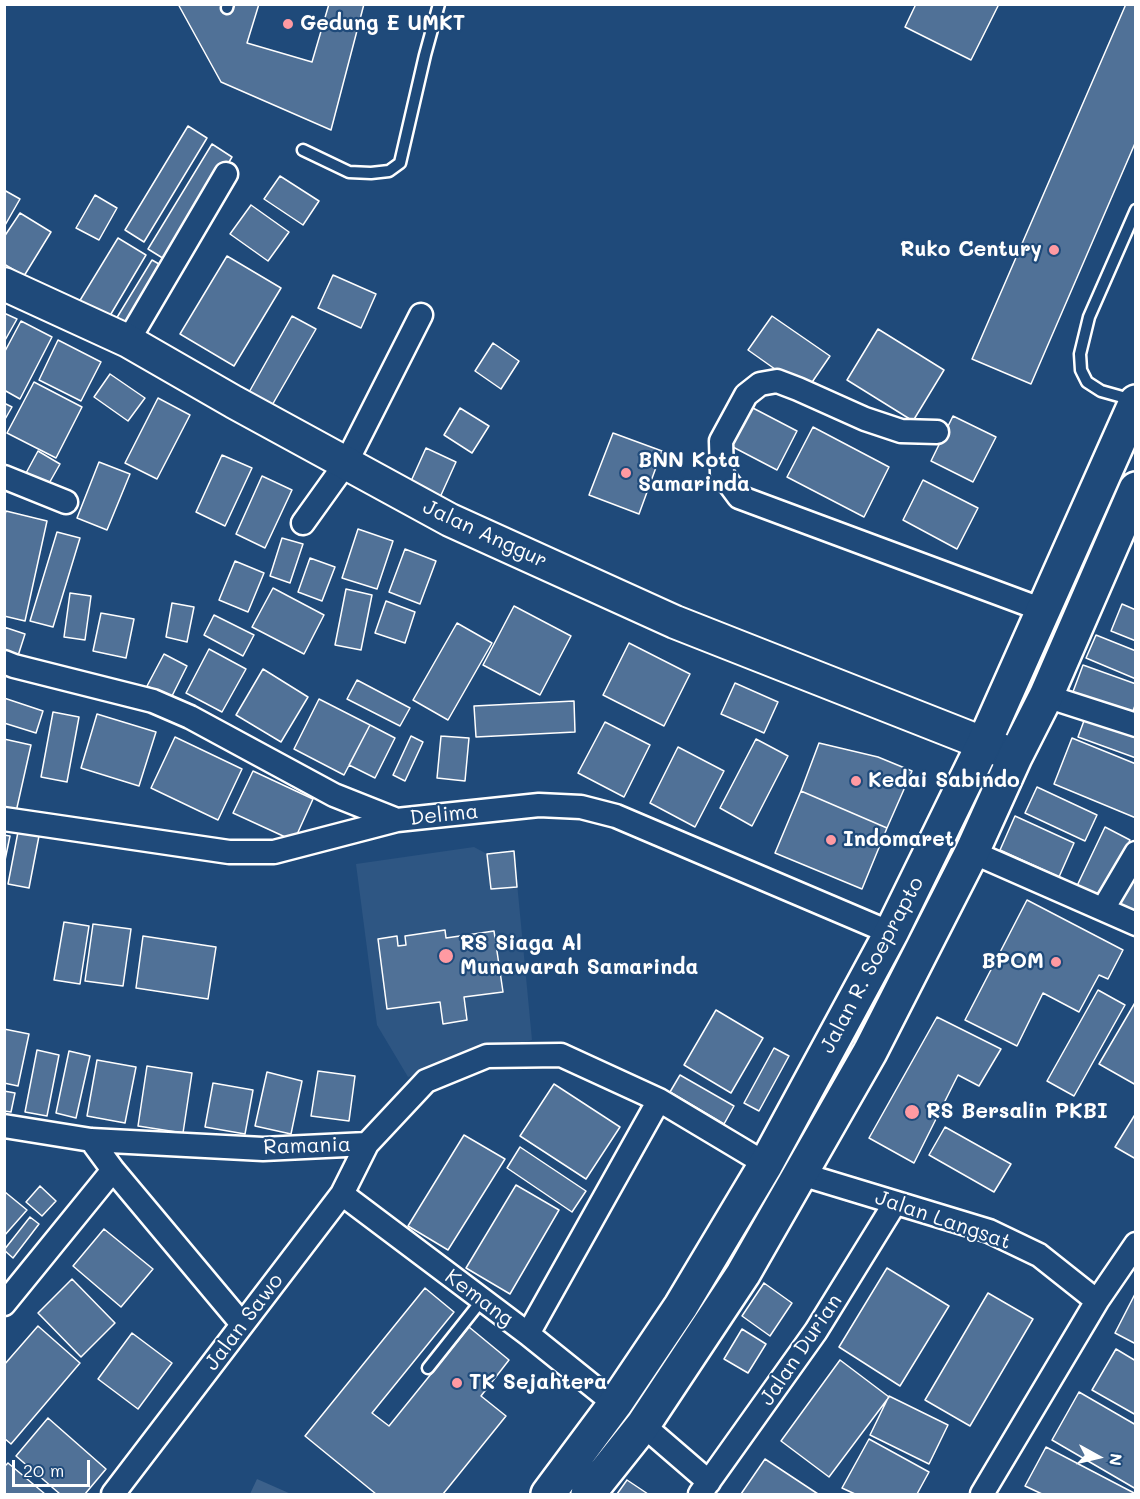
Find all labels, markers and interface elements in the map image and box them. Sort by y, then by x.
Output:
place label: Gedung E UMKT [300,11,465,37]
marker: Gedung E UMKT [281,17,295,31]
place label: Ruko Century [900,237,1042,263]
marker: Ruko Century [1047,243,1061,257]
place label: BNN Kota Samarinda [638,448,750,498]
marker: BNN Kota Samarinda [619,466,633,480]
street label: Jalan Anggur [419,494,551,574]
place label: Kedai Sabindo [868,768,1020,794]
marker: Kedai Sabindo [849,774,863,788]
street label: Delima [408,799,480,831]
place label: Indomaret [843,827,954,853]
marker: Indomaret [824,833,838,847]
street label: Jalan R. Soeprapto [815,872,929,1058]
place label: RS Siaga Al Munawarah Samarinda [460,931,699,981]
marker: RS Siaga Al Munawarah Samarinda [437,947,455,965]
place label: BPOM [981,949,1044,975]
marker: BPOM [1049,955,1063,969]
place label: RS Bersalin PKBI [926,1099,1108,1125]
marker: RS Bersalin PKBI [903,1103,921,1121]
street label: Ramania [263,1132,351,1160]
street label: Jalan Langsat [872,1185,1014,1255]
street label: Kemang [440,1264,518,1332]
street label: Jalan Sawo [199,1269,289,1375]
street label: Jalan Durian [755,1290,847,1410]
place label: TK Sejahtera [469,1370,607,1396]
marker: TK Sejahtera [450,1376,464,1390]
north arrow [1068,1427,1128,1487]
scale bar [15,1448,93,1486]
text: N [1105,1452,1128,1467]
text: 20 m [23,1458,64,1482]

